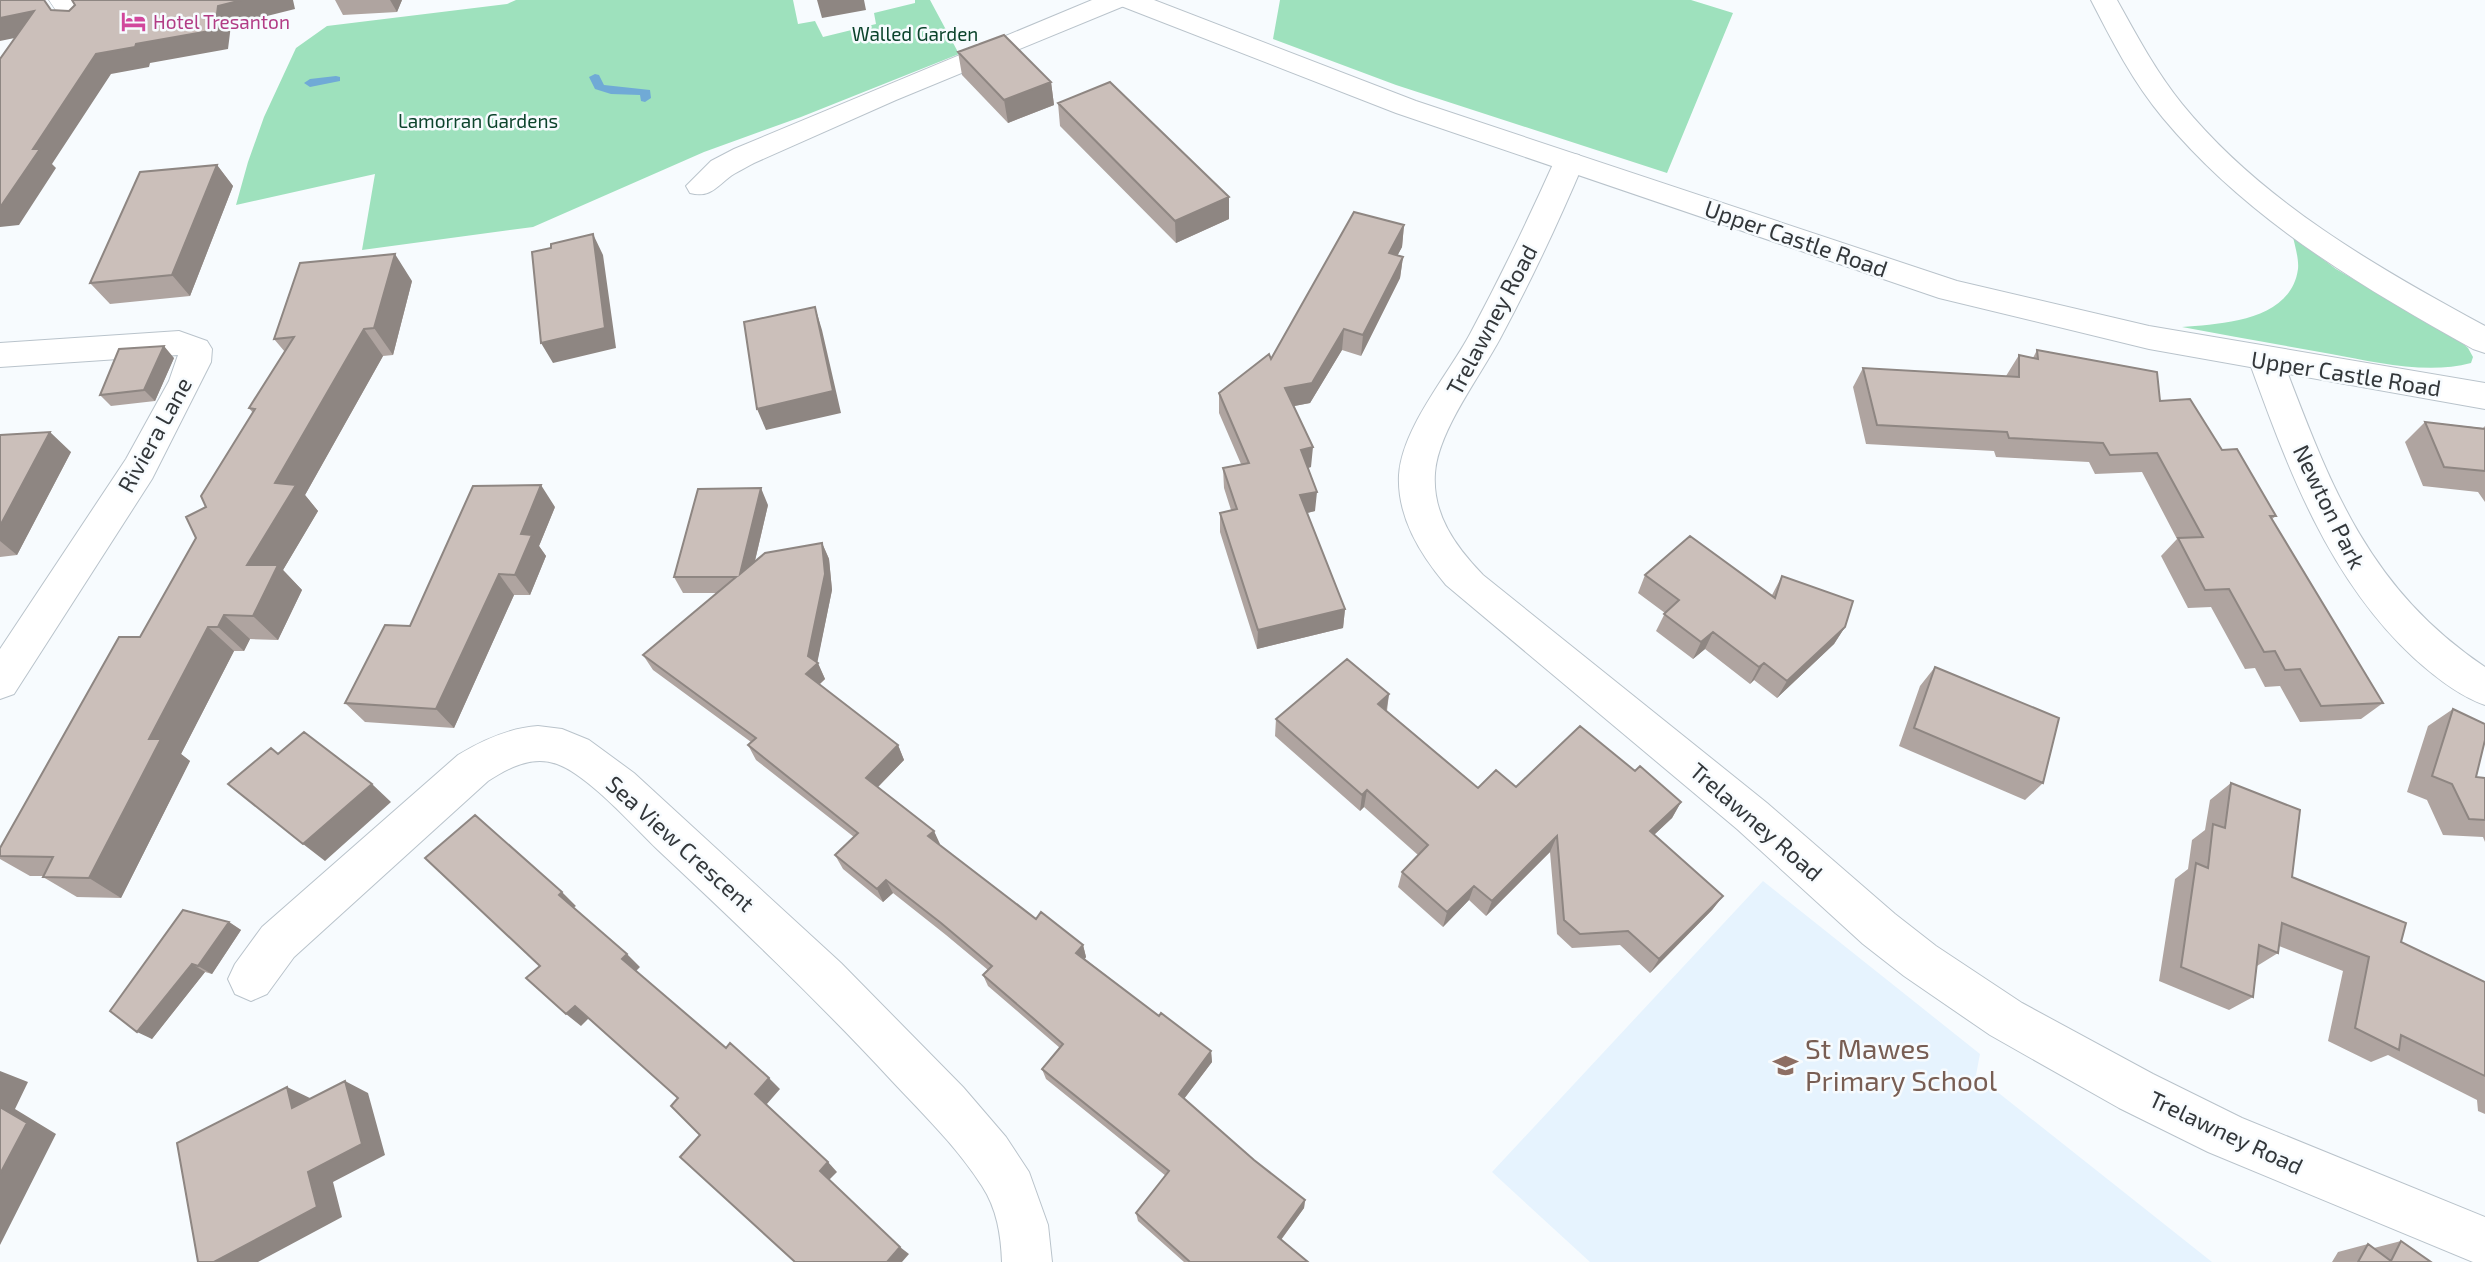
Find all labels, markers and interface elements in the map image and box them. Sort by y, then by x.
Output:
hotel icon: Hotel Tresanton [119,8,147,36]
place label: Hotel Tresanton [153,10,290,33]
park label: Walled Garden [852,22,978,45]
park label: Lamorran Gardens [398,109,558,132]
street label: Upper Castle Road [1701,194,1892,282]
street label: Trelawney Road [1440,240,1543,400]
street label: Upper Castle Road [2249,344,2443,402]
street label: Riviera Lane [111,372,197,497]
street label: Newton Park [2288,440,2372,574]
street label: Trelawney Road [1685,756,1829,886]
street label: Sea View Crescent [601,769,761,917]
place label: St Mawes Primary School [1805,1031,1998,1097]
school or university icon: St Mawes Primary School [1771,1051,1799,1079]
street label: Trelawney Road [2145,1084,2308,1180]

